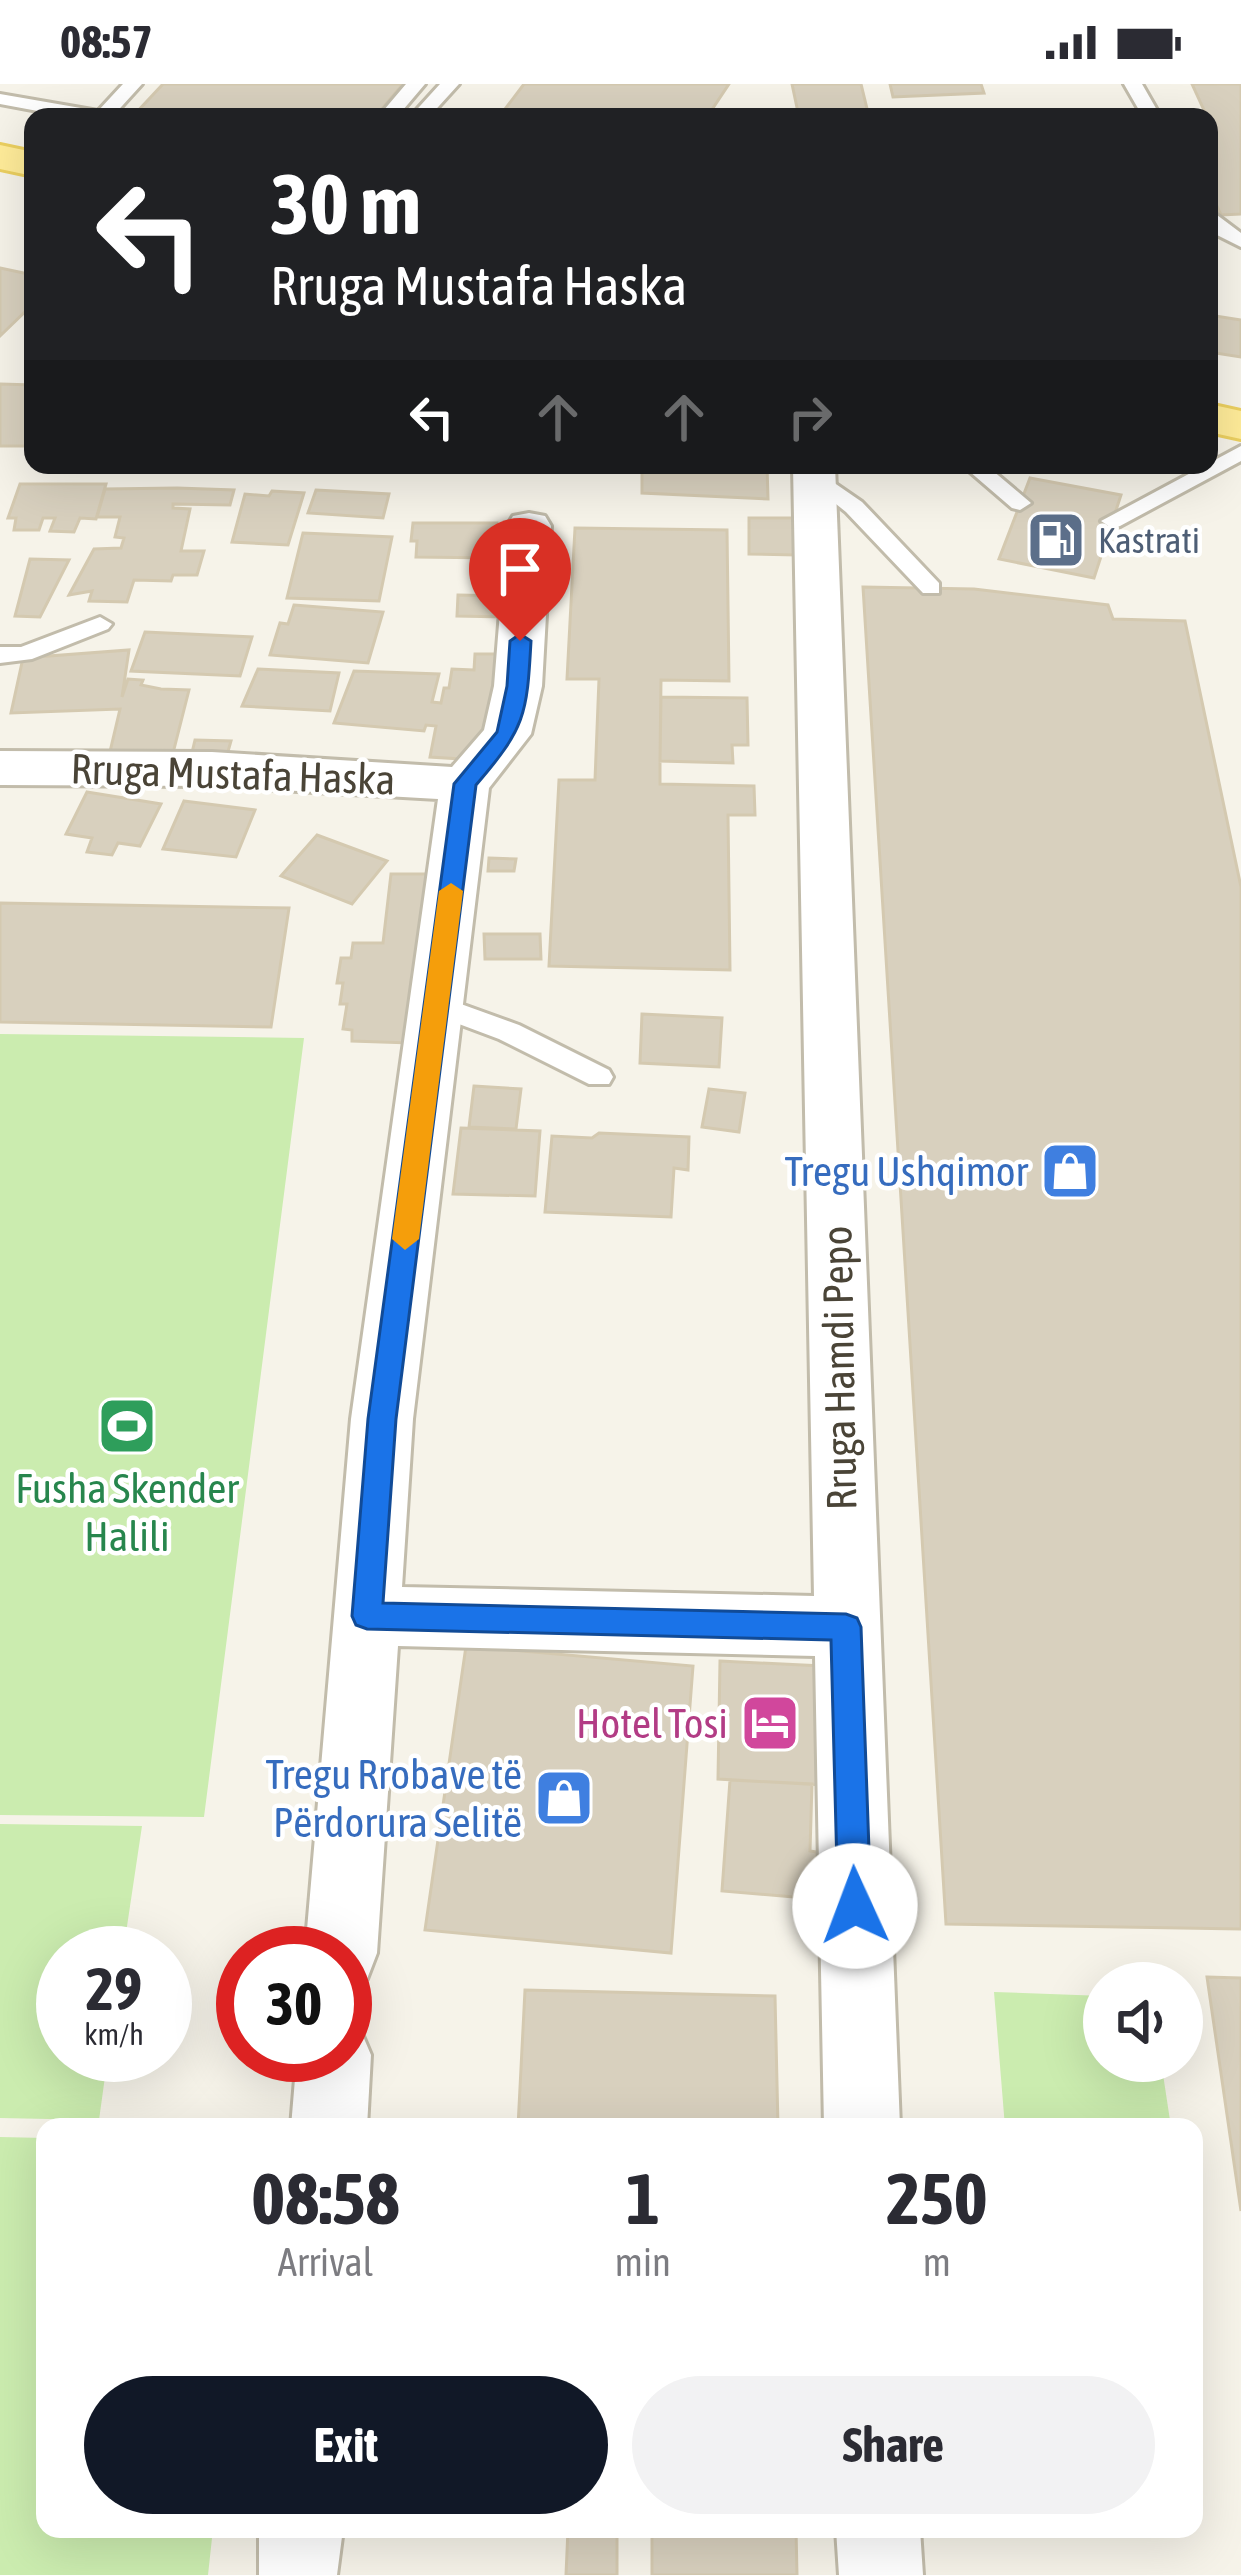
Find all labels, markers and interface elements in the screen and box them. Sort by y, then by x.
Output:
text: 08:57 [60,16,153,68]
icon: left [72,156,228,312]
text: 30 m [270,156,421,252]
text: Rruga Mustafa Haska [270,255,687,316]
icon: left [399,384,465,450]
icon: ahead [525,384,591,450]
icon: ahead [651,384,717,450]
icon: right [777,384,843,450]
fuel station icon: Kastrati [1025,509,1087,571]
pin [469,518,571,641]
place label: Kastrati [1098,519,1200,561]
icon: arrive [487,536,553,602]
street label: Rruga Mustafa Haska [70,744,396,804]
shop icon: Tregu Ushqimor [1039,1140,1101,1202]
place label: Tregu Ushqimor [785,1147,1029,1195]
street label: Rruga Hamdi Pepo [813,1225,865,1511]
sports icon: Fusha Skender Halili [96,1395,158,1457]
place label: Fusha Skender Halili [15,1464,239,1560]
hotel icon: Hotel Tosi [739,1692,801,1754]
place label: Hotel Tosi [576,1699,728,1747]
place label: Tregu Rrobave të Përdorura Selitë [266,1750,522,1846]
shop icon: Tregu Rrobave të Përdorura Selitë [533,1767,595,1829]
position arrow [792,1843,918,1969]
speed limit sign: 30 [216,1926,372,2082]
text: 29 [86,1954,142,2023]
map controls [1083,1962,1203,2082]
button: sound [1083,1962,1203,2082]
text: km/h [84,2017,144,2051]
text: 08:58 [251,2157,400,2239]
text: 1 [626,2157,660,2239]
text: 250 [886,2157,988,2239]
text: Arrival [278,2240,373,2284]
text: min [615,2240,671,2284]
text: m [923,2240,951,2284]
button: Exit [84,2376,608,2514]
button: Share [632,2376,1155,2514]

